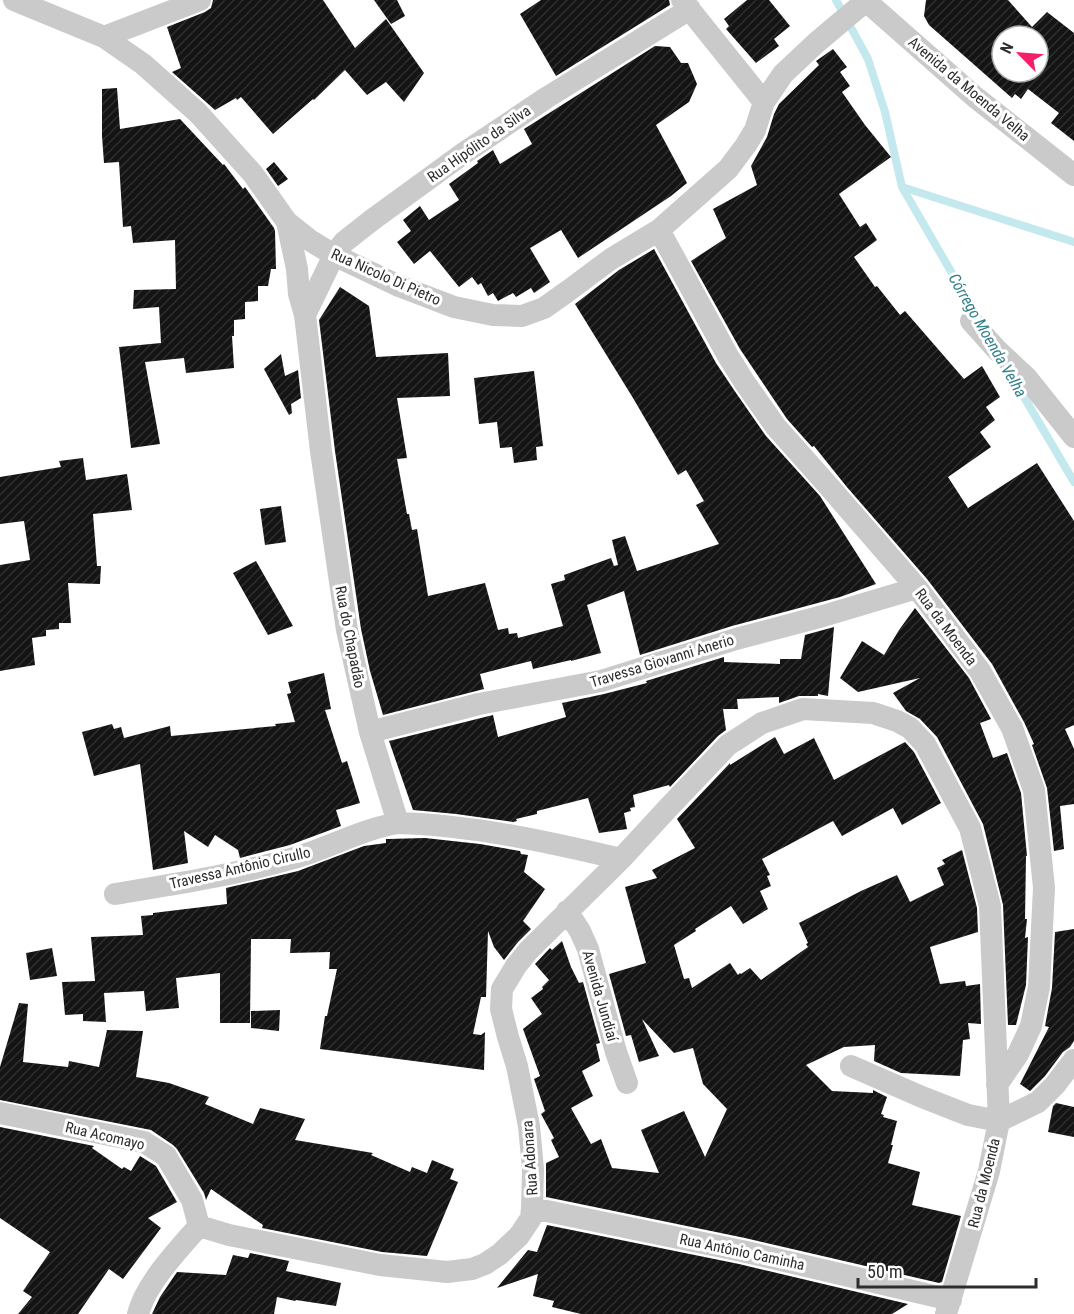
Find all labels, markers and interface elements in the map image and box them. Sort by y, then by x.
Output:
north arrow [990,24,1050,84]
street label: Avenida da Moenda Velha [905,33,1033,145]
text: N [996,39,1018,56]
street label: Rua Hipólito da Silva [424,102,534,186]
street label: Rua Nicolo Di Pietro [328,245,444,309]
water label: Córrego Moenda Velha [944,270,1031,400]
street label: Rua do Chapadão [331,584,369,690]
street label: Rua da Moenda [911,585,981,669]
street label: Travessa Giovanni Anerio [588,631,736,691]
street label: Travessa Antônio Cirullo [168,843,312,893]
street label: Avenida Jundiaí [578,948,622,1045]
street label: Rua Acomayo [64,1118,146,1154]
street label: Rua Adonara [518,1120,542,1196]
street label: Rua da Moenda [964,1136,1004,1230]
street label: Rua Antônio Caminha [678,1230,806,1274]
scale bar [858,1251,1036,1289]
text: 50 m [867,1261,902,1282]

